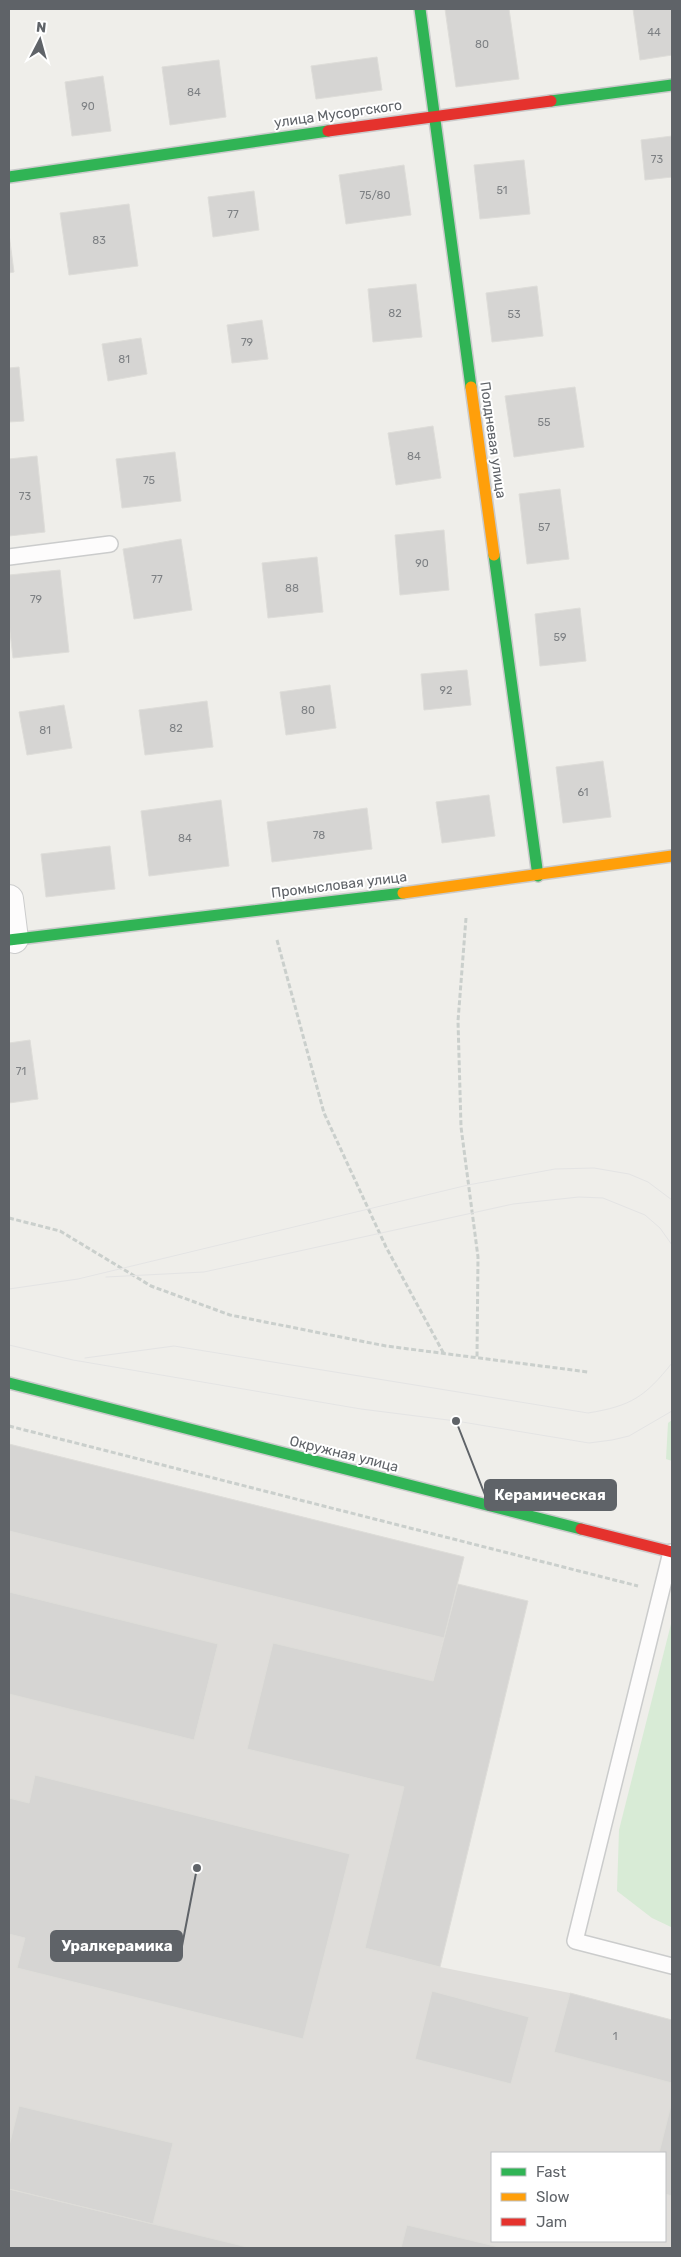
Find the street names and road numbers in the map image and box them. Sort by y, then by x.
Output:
street label: улица Мусоргского [273,97,403,131]
street label: Полдневая улица [476,381,510,499]
street label: Промысловая улица [270,868,408,902]
street label: Окружная улица [288,1432,400,1476]

